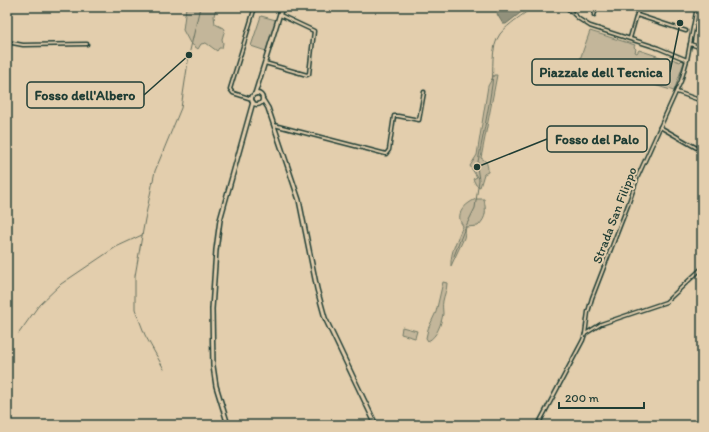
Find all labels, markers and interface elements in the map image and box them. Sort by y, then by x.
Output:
callout: Piazzale dell Tecnica [532,59,670,85]
text: Piazzale dell Tecnica [539,64,663,81]
callout: Fosso dell'Albero [27,82,144,108]
text: Fosso dell'Albero [35,87,135,104]
callout: Fosso del Palo [547,126,647,152]
text: Fosso del Palo [555,131,639,148]
street label: Strada San Filippo [589,165,640,265]
scale bar [559,384,644,410]
text: 200 m [565,391,599,405]

